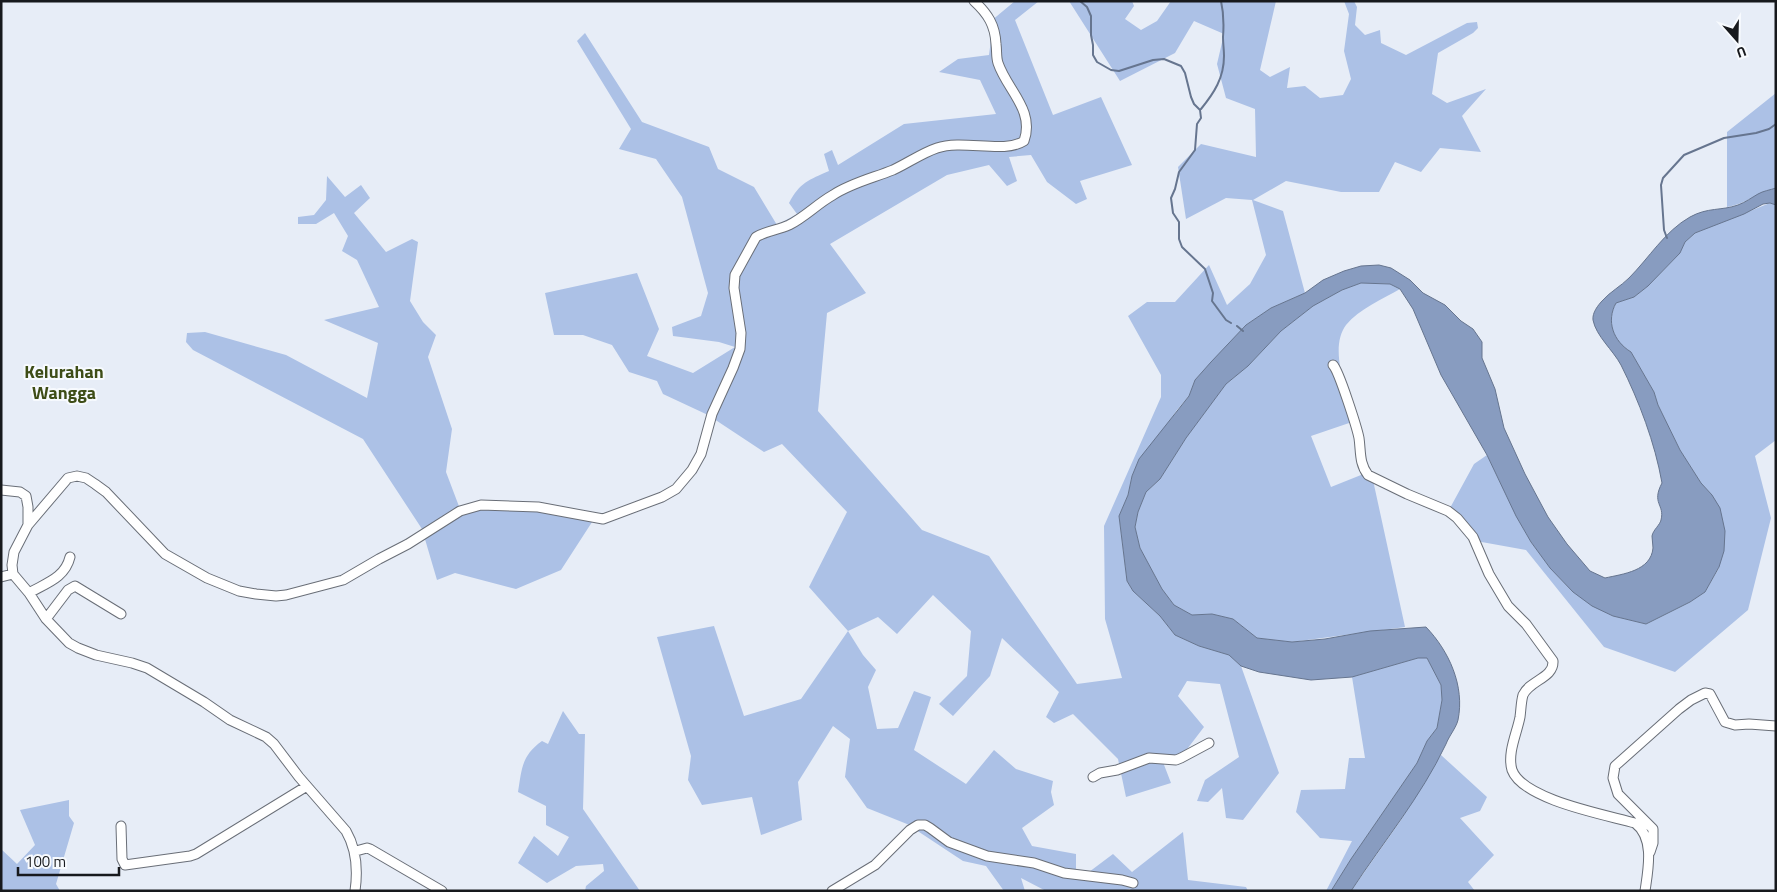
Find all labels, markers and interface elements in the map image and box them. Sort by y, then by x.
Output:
north arrow [1712,15,1762,65]
text: U [1734,41,1750,64]
district label: Kelurahan Wangga [24,358,104,406]
scale bar [18,844,119,876]
text: 100 m [25,850,66,873]

